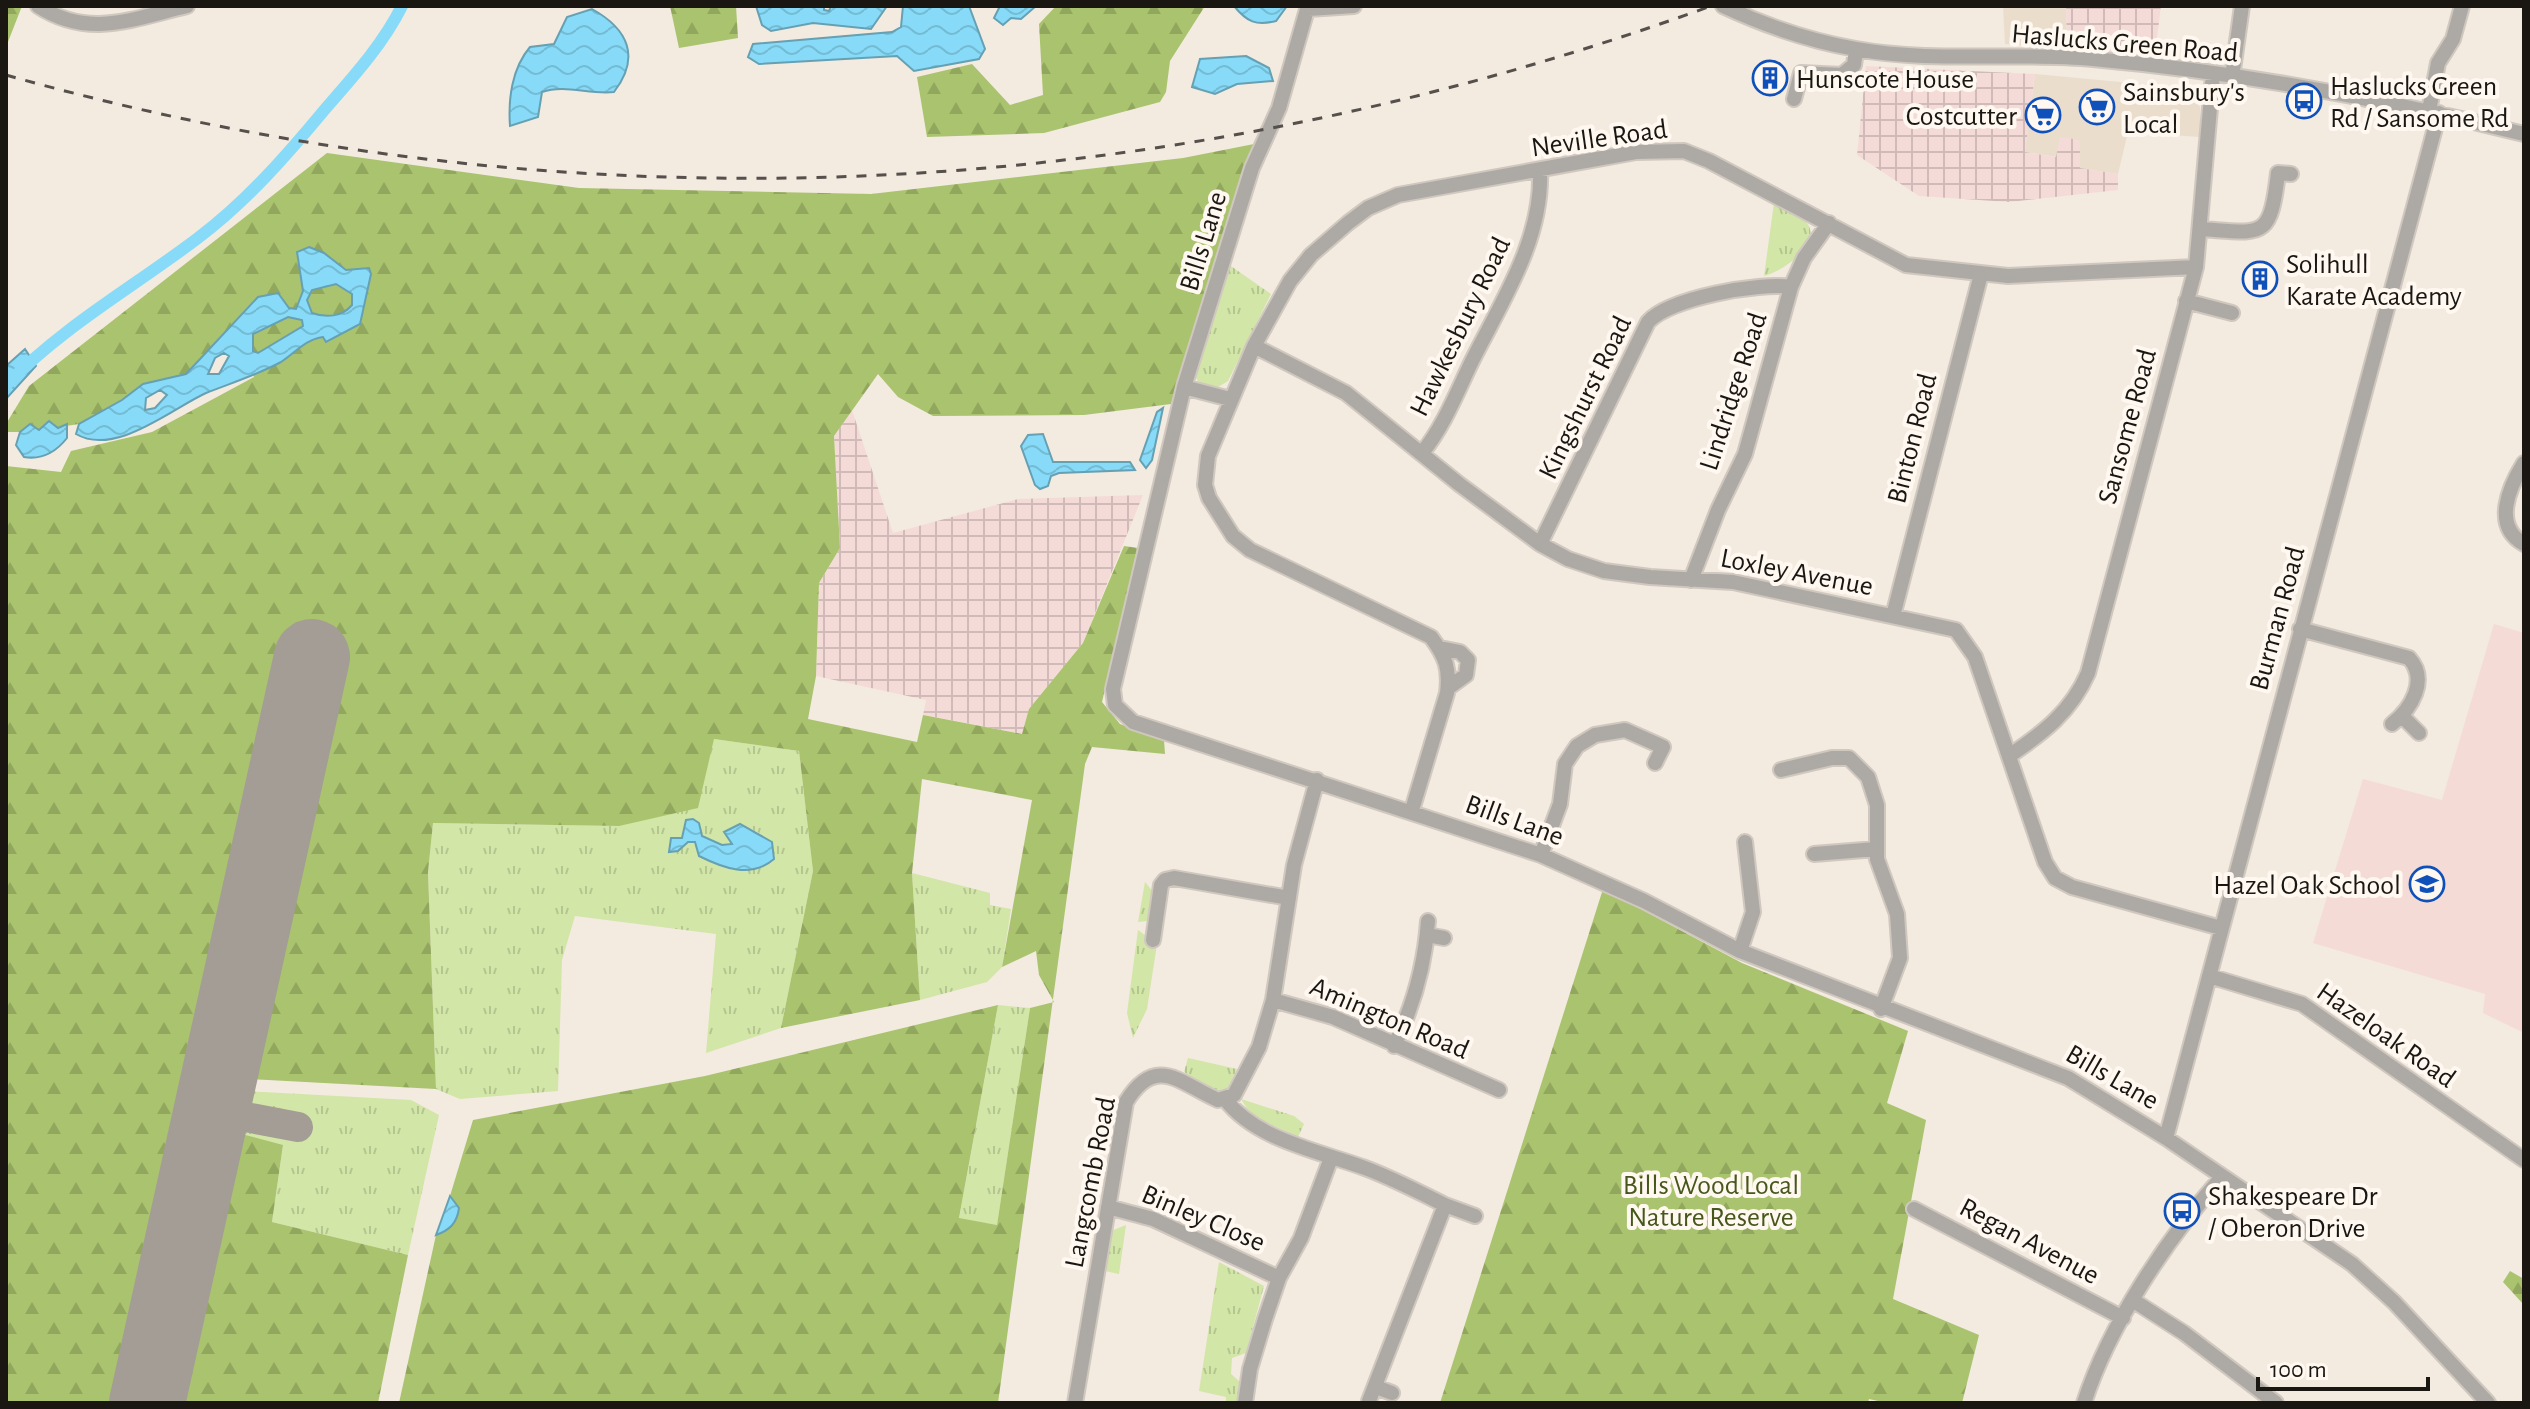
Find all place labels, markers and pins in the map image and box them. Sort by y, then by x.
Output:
building icon: Hunscote House [1751,59,1789,97]
place label: Hunscote House [1796,66,1974,94]
place label: Haslucks Green Rd / Sansome Rd [2330,73,2509,133]
place label: Sainsbury's Local [2123,79,2245,139]
bus stop icon: Haslucks Green Rd / Sansome Rd [2285,82,2323,120]
supermarket icon: Sainsbury's Local [2078,88,2116,126]
supermarket icon: Costcutter [2024,96,2062,134]
place label: Costcutter [1906,103,2017,131]
place label: Solihull Karate Academy [2286,251,2462,311]
building icon: Solihull Karate Academy [2241,260,2279,298]
school or university icon: Hazel Oak School [2408,865,2446,903]
place label: Hazel Oak School [2213,872,2401,900]
place label: Shakespeare Dr / Oberon Drive [2208,1183,2378,1243]
bus stop icon: Shakespeare Dr / Oberon Drive [2163,1192,2201,1230]

